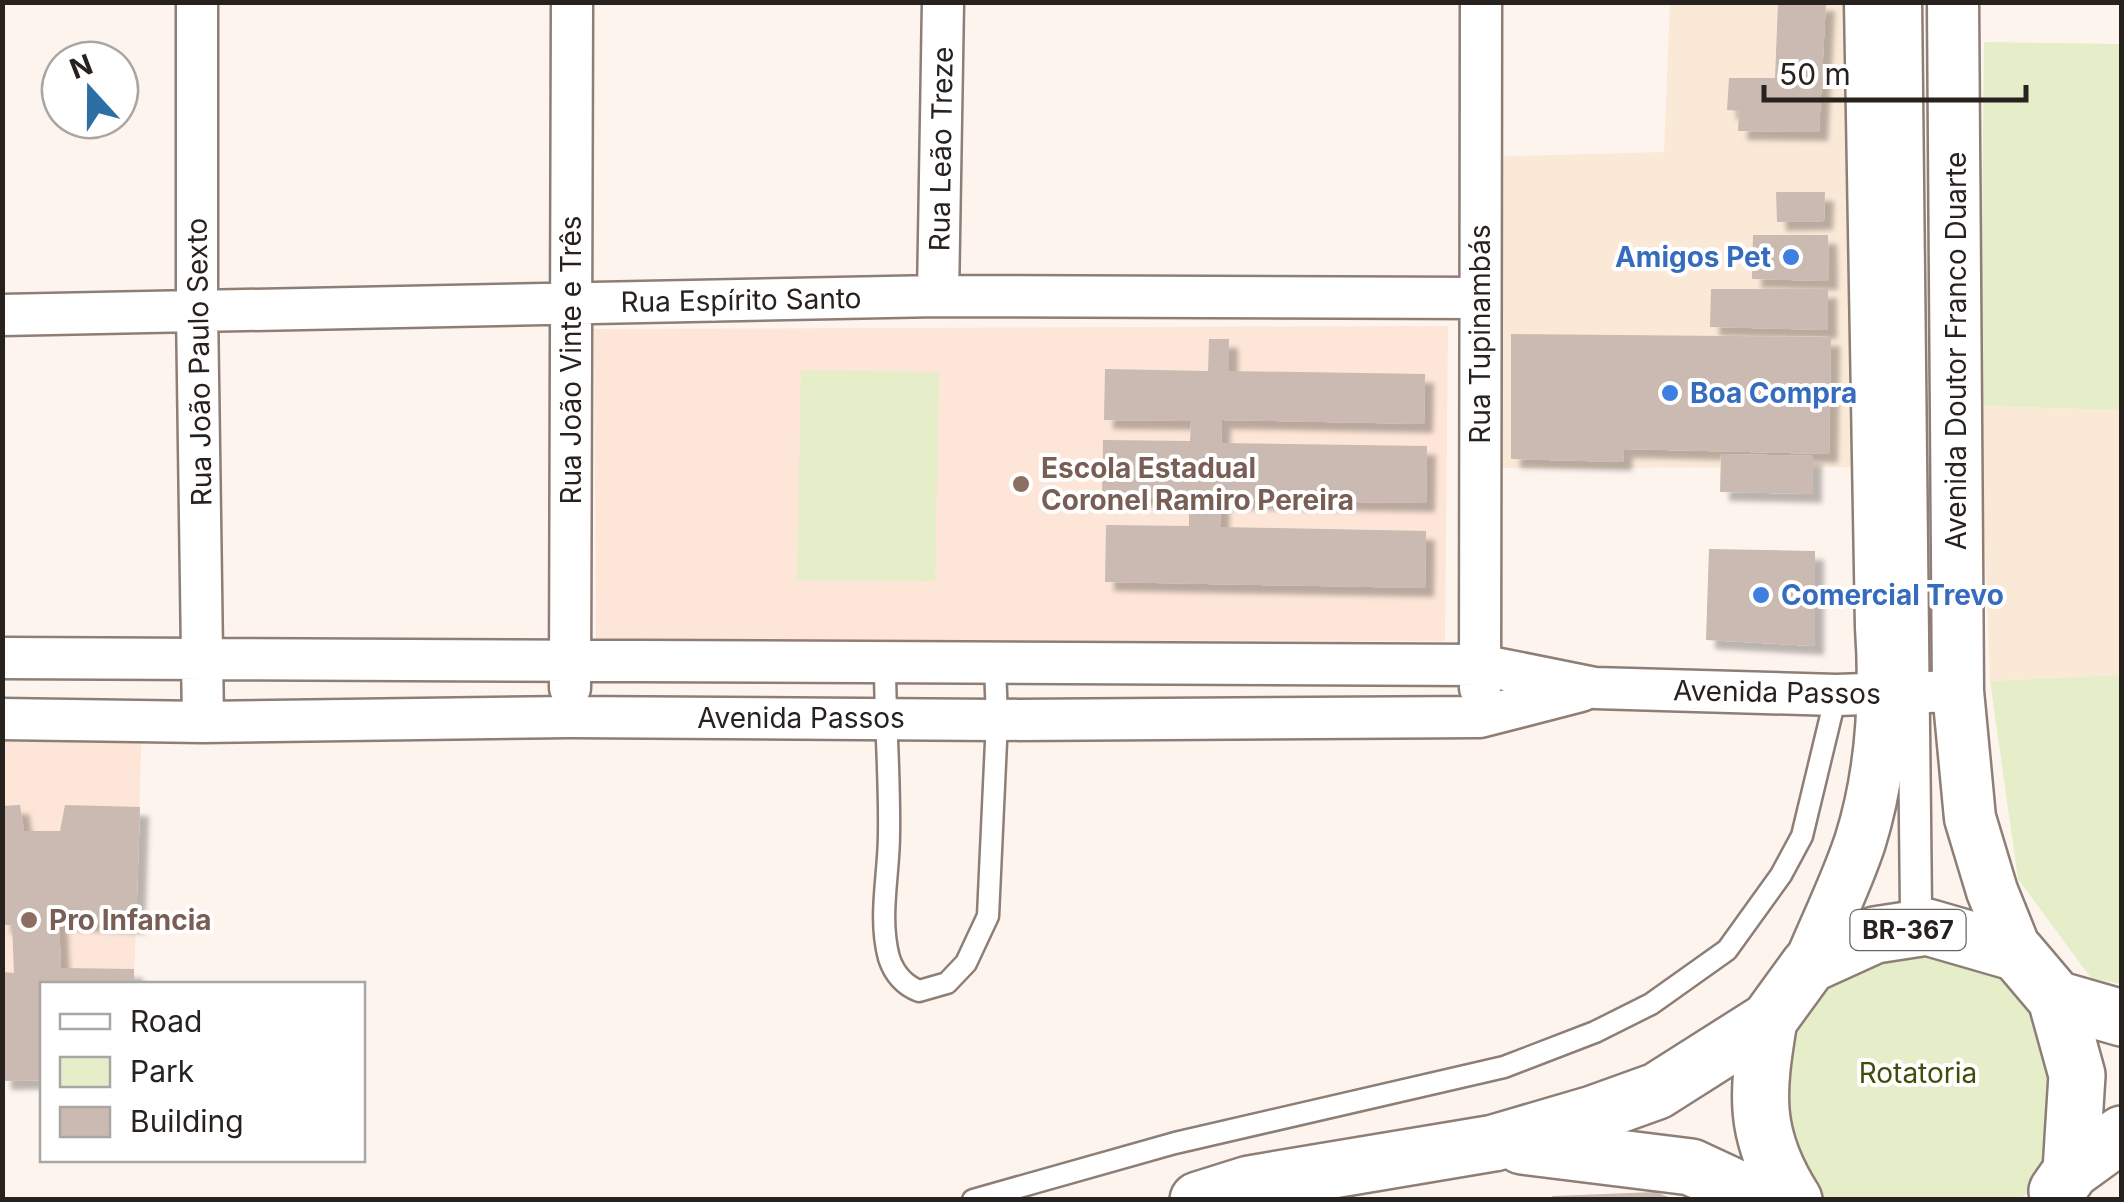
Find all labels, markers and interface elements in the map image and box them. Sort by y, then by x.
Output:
north arrow [40,40,140,140]
scale bar [1764,40,2026,102]
street label: Rua Leão Treze [922,46,960,252]
text: N [65,47,97,86]
text: 50 m [1779,56,1851,92]
street label: Avenida Doutor Franco Duarte [1939,152,1973,550]
street label: Rua João Vinte e Três [554,215,588,505]
street label: Rua João Paulo Sexto [179,218,219,506]
street label: Rua Tupinambás [1463,224,1497,444]
place label: Amigos Pet [1615,240,1771,274]
marker: Amigos Pet [1780,246,1802,268]
street label: Rua Espírito Santo [620,281,862,319]
place label: Boa Compra [1690,376,1857,410]
marker: Boa Compra [1659,382,1681,404]
place label: Escola Estadual Coronel Ramiro Pereira [1041,451,1354,517]
marker: Escola Estadual Coronel Ramiro Pereira [1010,473,1032,495]
place label: Comercial Trevo [1781,578,2004,612]
marker: Comercial Trevo [1750,584,1772,606]
street label: Avenida Passos [1673,673,1881,711]
street label: Avenida Passos [697,701,905,735]
place label: Pro Infancia [49,903,212,937]
marker: Pro Infancia [18,909,40,931]
road number: BR-367 [1850,910,1966,950]
legend [40,982,365,1162]
text: Road [130,1003,202,1039]
text: Park [130,1053,195,1089]
park label: Rotatoria [1859,1056,1977,1090]
text: Building [130,1103,244,1139]

